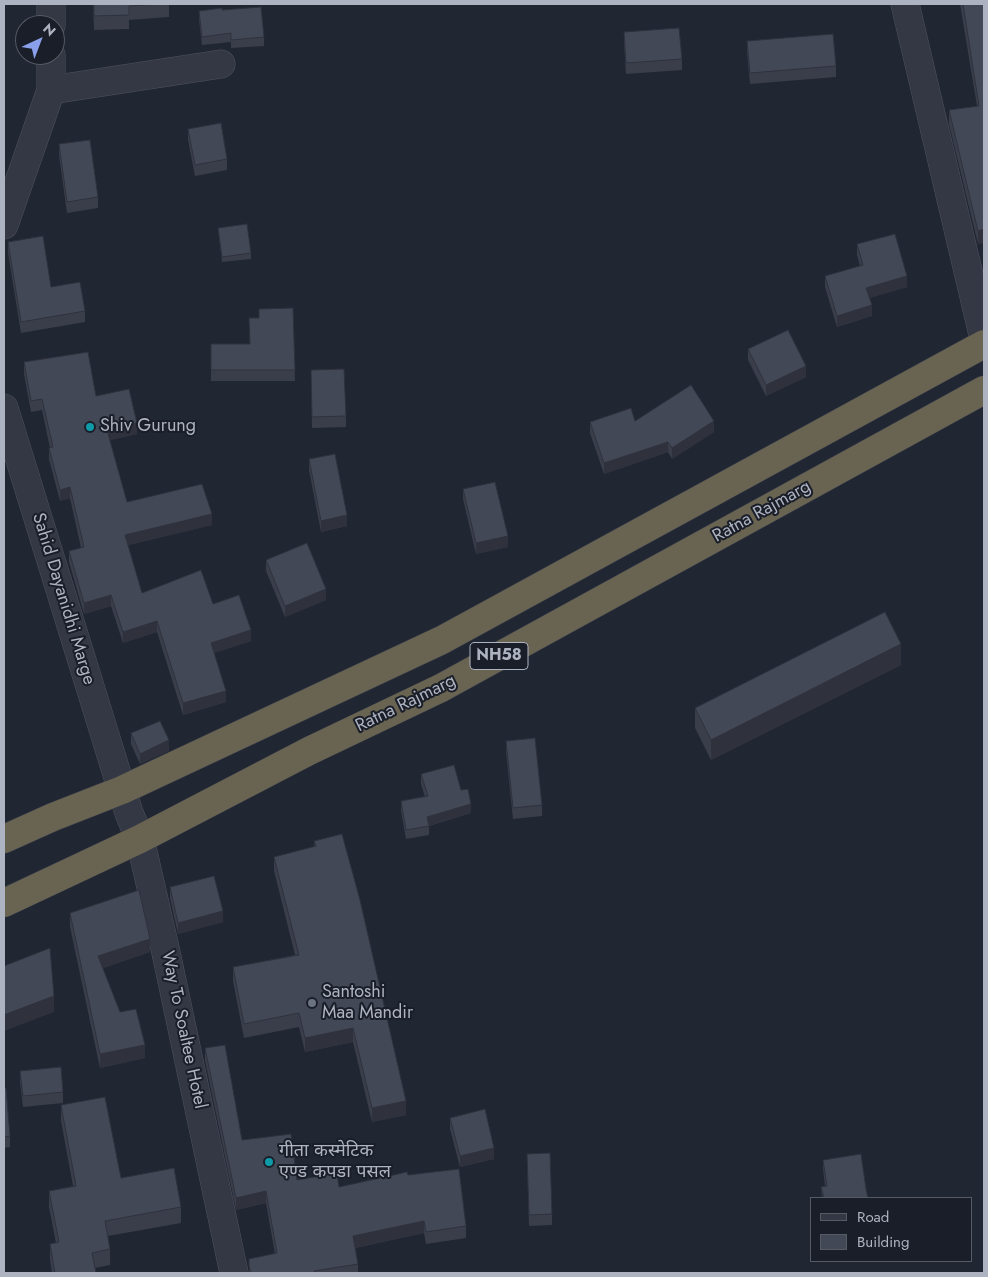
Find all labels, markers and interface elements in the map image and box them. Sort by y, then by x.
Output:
north arrow [15,15,65,65]
text: N [39,19,60,41]
place label: Shiv Gurung [100,416,196,438]
marker: Shiv Gurung [84,421,96,433]
street label: Ratna Rajmarg [709,476,815,548]
street label: Sahid Dayanidhi Marge [27,511,99,687]
road number: NH58 [470,642,528,669]
street label: Ratna Rajmarg [352,670,460,738]
street label: Way To Soaltee Hotel [156,949,210,1111]
place label: Santoshi Maa Mandir [322,982,413,1024]
marker: Santoshi Maa Mandir [306,997,318,1009]
place label: गीता कस्मेटिक एण्ड कपडा पसल [279,1141,391,1184]
marker: गीता कस्मेटिक एण्ड कपडा पसल [263,1156,275,1168]
legend [810,1197,973,1262]
text: Road [857,1206,889,1228]
text: Building [857,1231,909,1253]

